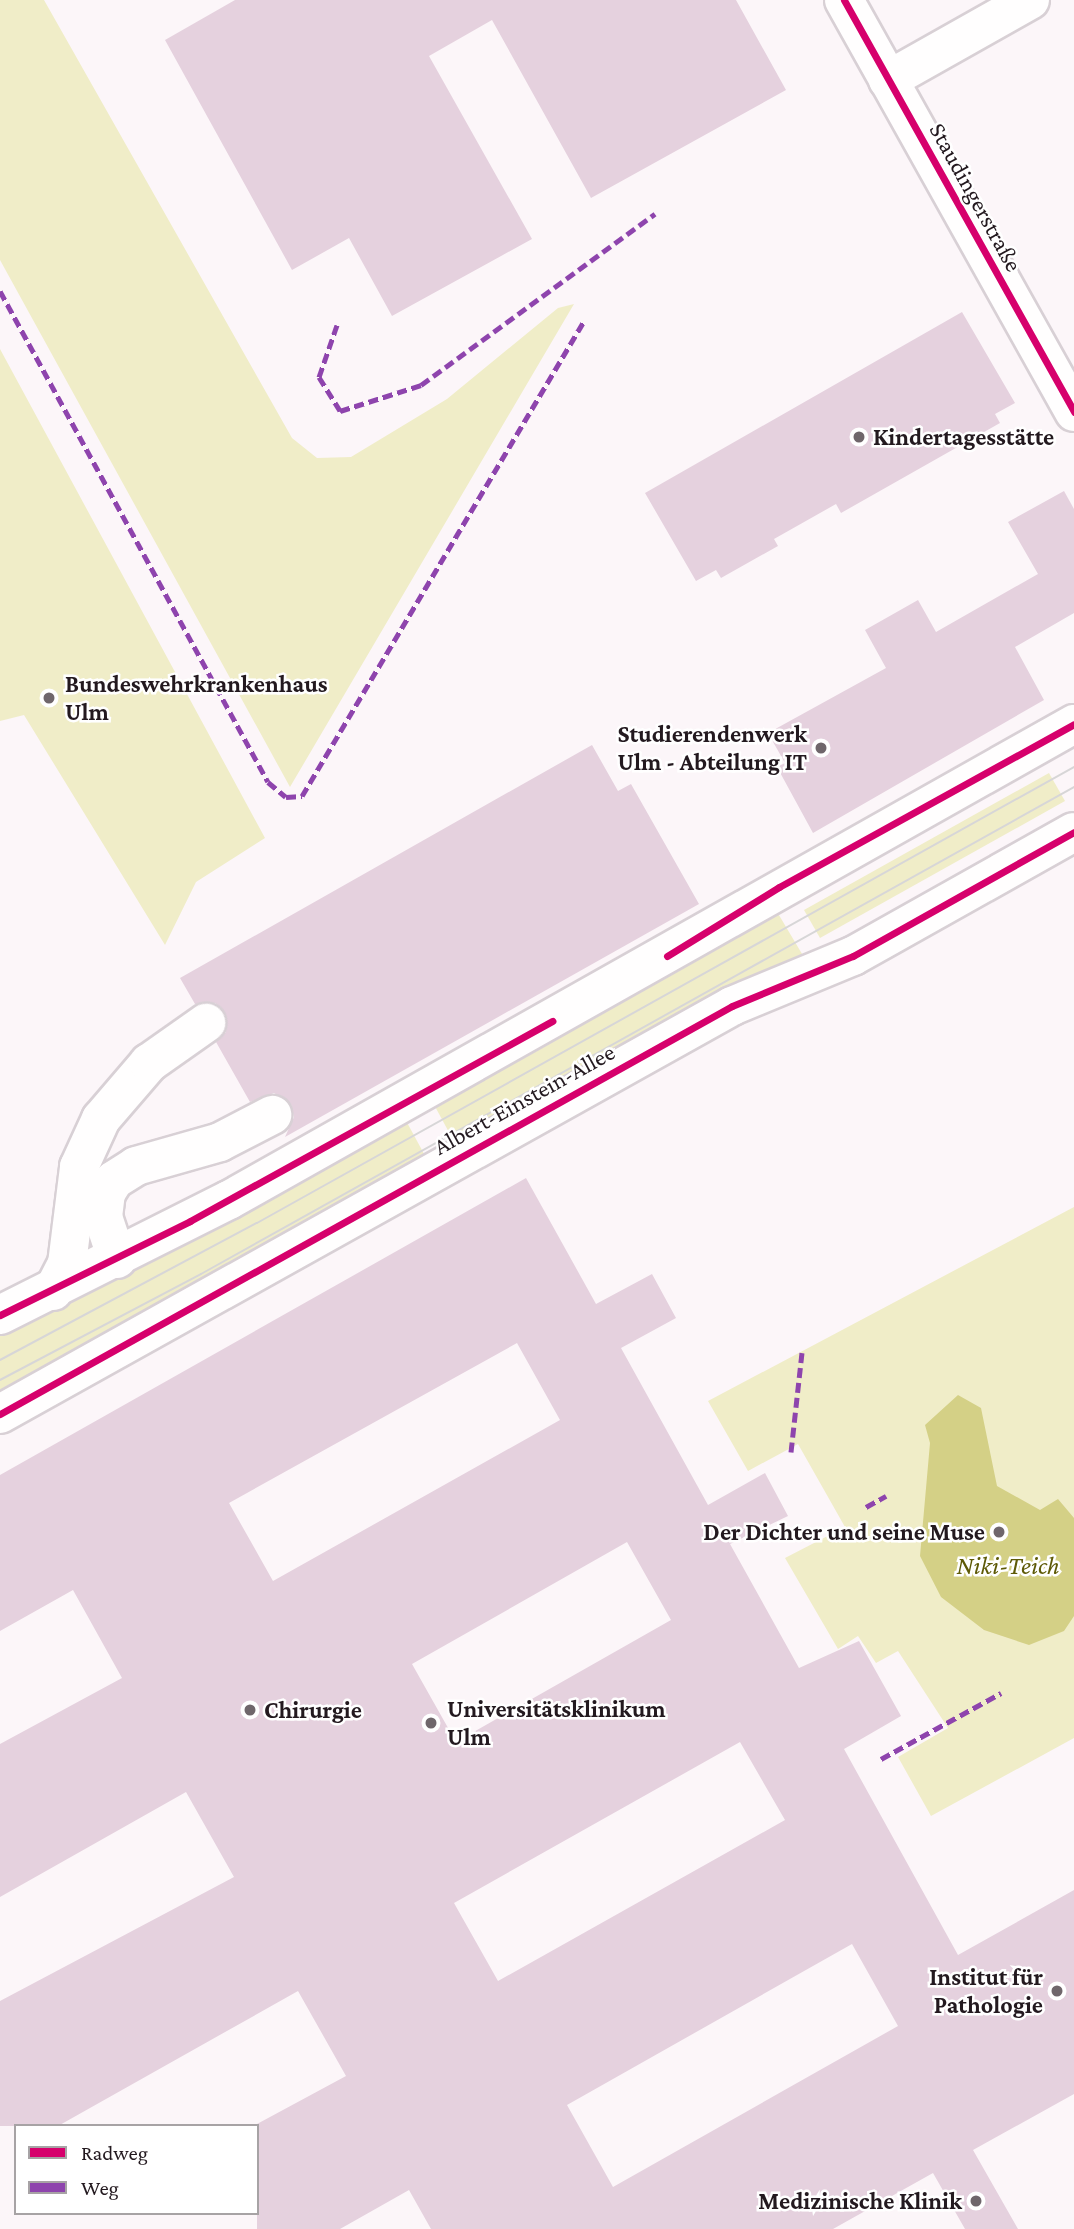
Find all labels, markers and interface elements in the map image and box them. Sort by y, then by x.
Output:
street label: Staudingerstraße [923,118,1029,276]
place label: Kindertagesstätte [873,423,1054,451]
marker: Kindertagesstätte [851,429,867,445]
place label: Bundeswehrkrankenhaus Ulm [65,670,328,726]
marker: Bundeswehrkrankenhaus Ulm [39,688,59,708]
place label: Studierendenwerk Ulm - Abteilung IT [617,720,807,776]
marker: Studierendenwerk Ulm - Abteilung IT [813,740,829,756]
street label: Albert-Einstein-Allee [428,1037,620,1161]
place label: Der Dichter und seine Muse [703,1518,985,1546]
marker: Der Dichter und seine Muse [991,1524,1007,1540]
water label: Niki-Teich [957,1550,1059,1582]
place label: Universitätsklinikum Ulm [447,1695,666,1751]
place label: Chirurgie [264,1696,362,1724]
marker: Chirurgie [242,1702,258,1718]
marker: Universitätsklinikum Ulm [421,1713,441,1733]
place label: Institut für Pathologie [929,1963,1043,2019]
marker: Institut für Pathologie [1049,1983,1065,1999]
legend [14,2124,259,2215]
text: Radweg [81,2141,148,2165]
text: Weg [81,2176,119,2200]
place label: Medizinische Klinik [758,2187,962,2215]
marker: Medizinische Klinik [968,2193,984,2209]

